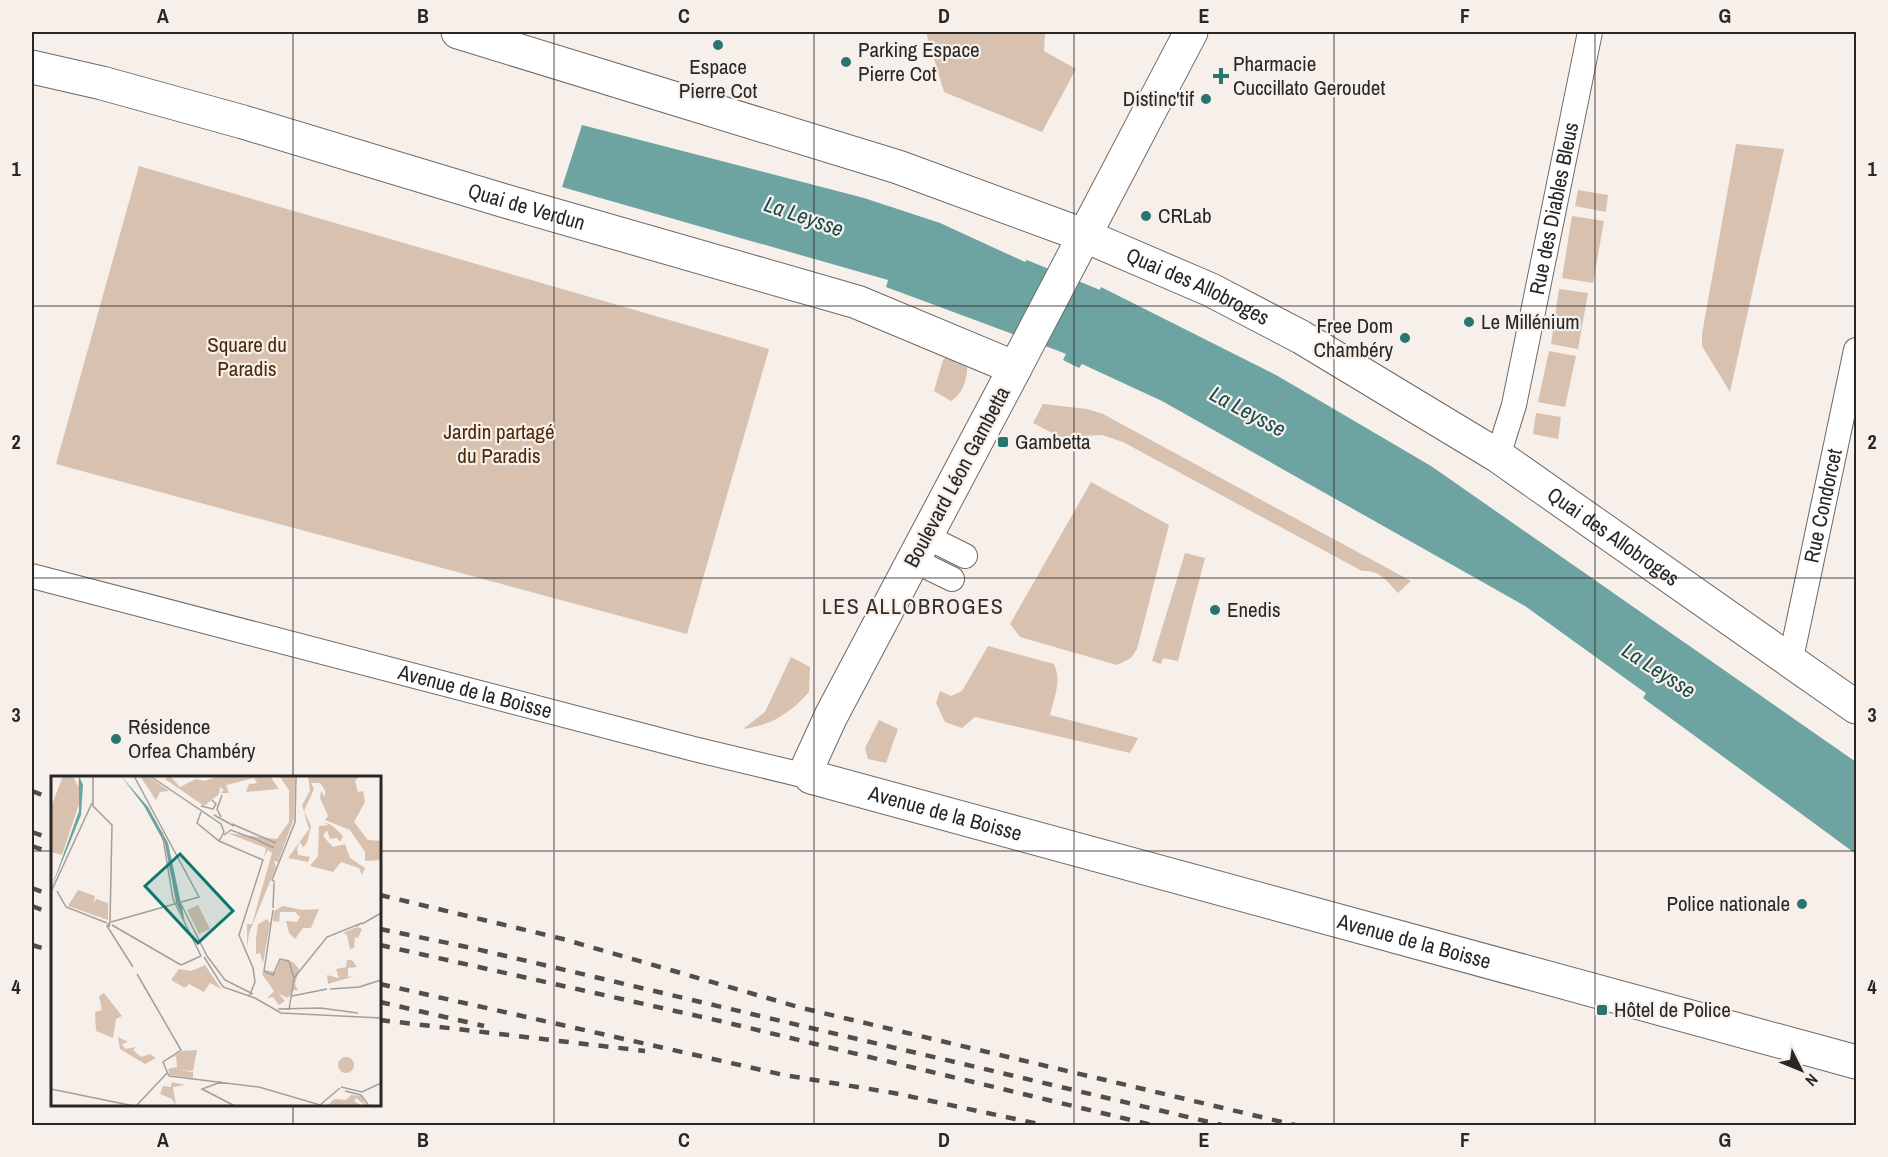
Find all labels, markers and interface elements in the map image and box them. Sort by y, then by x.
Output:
text: A [157,2,169,29]
text: B [417,2,429,29]
text: C [678,2,690,29]
text: D [938,2,950,29]
text: E [1199,2,1210,29]
text: F [1460,2,1470,29]
text: G [1719,2,1731,29]
place label: Parking Espace Pierre Cot [858,35,980,88]
marker: Espace Pierre Cot [711,38,725,52]
place label: Pharmacie Cuccillato Geroudet [1233,49,1385,102]
place label: Espace Pierre Cot [679,52,757,105]
marker: Parking Espace Pierre Cot [839,55,853,69]
marker: Pharmacie Cuccillato Geroudet [1214,69,1228,83]
place label: Distinc'tif [1123,84,1194,113]
marker: Distinc'tif [1199,92,1213,106]
street label: Rue des Diables Bleus [1522,120,1585,297]
text: 1 [11,155,21,182]
text: 1 [1867,155,1877,182]
street label: Quai de Verdun [464,176,589,237]
water label: La Leysse [760,188,848,244]
place label: CRLab [1158,201,1212,230]
marker: CRLab [1139,209,1153,223]
street label: Quai des Allobroges [1122,240,1275,332]
place label: Le Millénium [1481,307,1580,336]
place label: Free Dom Chambéry [1314,311,1393,364]
marker: Le Millénium [1462,315,1476,329]
park label: Square du Paradis [207,330,287,383]
marker: Free Dom Chambéry [1398,331,1412,345]
water label: La Leysse [1205,378,1291,444]
street label: Boulevard Léon Gambetta [897,381,1017,572]
park label: Jardin partagé du Paradis [443,417,555,470]
place label: Gambetta [1015,427,1091,456]
text: 2 [11,428,21,455]
text: 2 [1867,428,1877,455]
marker: Gambetta [996,435,1010,449]
street label: Rue Condorcet [1797,446,1849,565]
street label: Quai des Allobroges [1542,480,1685,593]
district label: LES ALLOBROGES [822,591,1004,621]
place label: Enedis [1227,595,1281,624]
marker: Enedis [1208,603,1222,617]
water label: La Leysse [1616,635,1702,705]
street label: Avenue de la Boisse [394,657,555,725]
text: 3 [11,701,21,728]
text: 3 [1867,701,1877,728]
place label: Résidence Orfea Chambéry [128,712,256,765]
marker: Résidence Orfea Chambéry [109,732,123,746]
inset map [51,776,381,1106]
street label: Avenue de la Boisse [865,778,1025,848]
place label: Police nationale [1666,889,1790,918]
marker: Police nationale [1795,897,1809,911]
street label: Avenue de la Boisse [1333,906,1494,976]
text: 4 [11,973,21,1000]
text: 4 [1867,973,1877,1000]
place label: Hôtel de Police [1614,995,1731,1024]
marker: Hôtel de Police [1595,1003,1609,1017]
north arrow [1771,1040,1831,1100]
text: N [1801,1069,1823,1091]
text: A [157,1126,169,1153]
text: B [417,1126,429,1153]
text: C [678,1126,690,1153]
text: D [938,1126,950,1153]
text: E [1199,1126,1210,1153]
text: F [1460,1126,1470,1153]
text: G [1719,1126,1731,1153]

